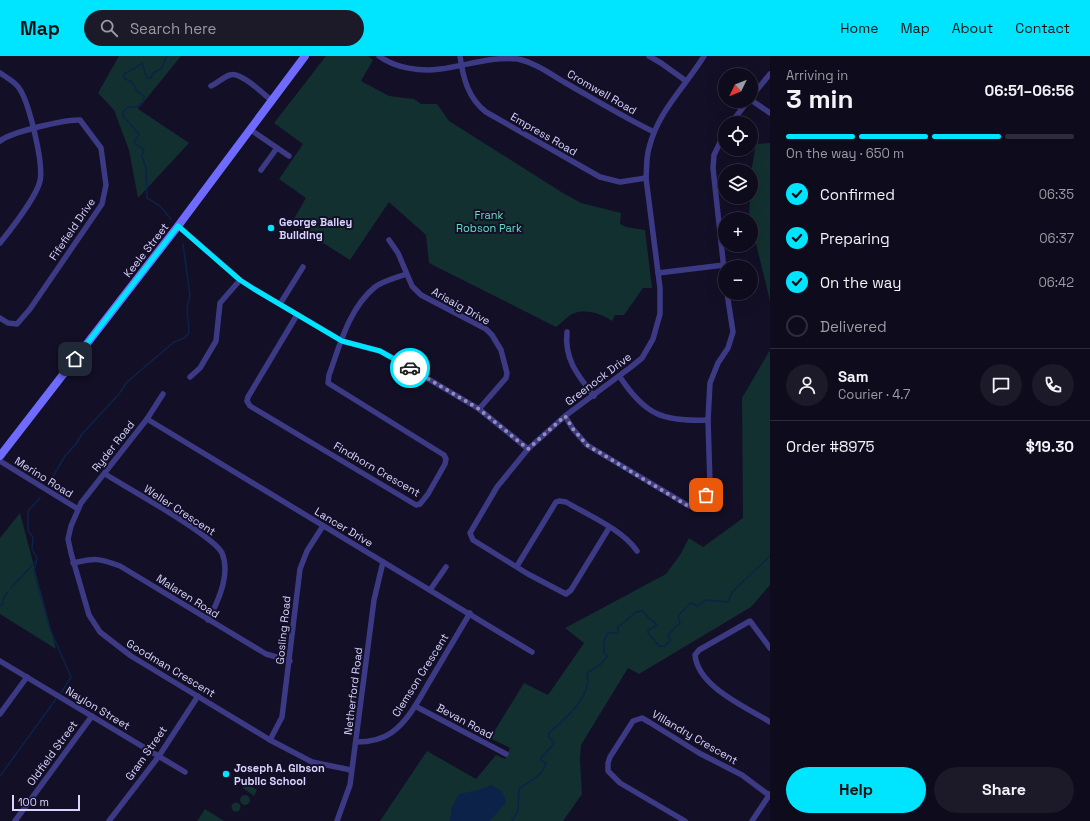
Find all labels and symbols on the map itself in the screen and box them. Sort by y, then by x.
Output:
street label: Cromwell Road [565,67,639,117]
north arrow [718,68,758,108]
street label: Empress Road [508,109,580,159]
street label: Fifefield Drive [46,195,98,263]
park label: Frank Robson Park [456,208,522,235]
place label: George Bailey Building [279,215,352,242]
street label: Keele Street [120,220,172,280]
marker: George Bailey Building [266,223,276,233]
street label: Arisaig Drive [429,284,493,328]
pin [58,342,92,376]
courier [390,348,430,388]
street label: Greenock Drive [562,350,634,408]
street label: Ryder Road [89,418,137,474]
street label: Findhorn Crescent [331,438,423,500]
street label: Merino Road [12,454,76,500]
pin [689,478,723,512]
street label: Weller Crescent [141,482,219,538]
street label: Lancer Drive [312,504,376,550]
street label: Malaren Road [154,571,222,621]
street label: Gosling Road [272,595,294,665]
street label: Clemson Crescent [389,631,451,719]
street label: Goodman Crescent [124,636,218,700]
street label: Netherford Road [341,646,365,736]
street label: Naylon Street [63,683,133,733]
street label: Bevan Road [434,700,496,742]
street label: Villandry Crescent [650,707,740,767]
street label: Oldfield Street [24,718,80,788]
street label: Gram Street [122,723,170,783]
place label: Joseph A. Gibson Public School [234,761,325,788]
marker: Joseph A. Gibson Public School [221,769,231,779]
scale bar [12,793,80,812]

